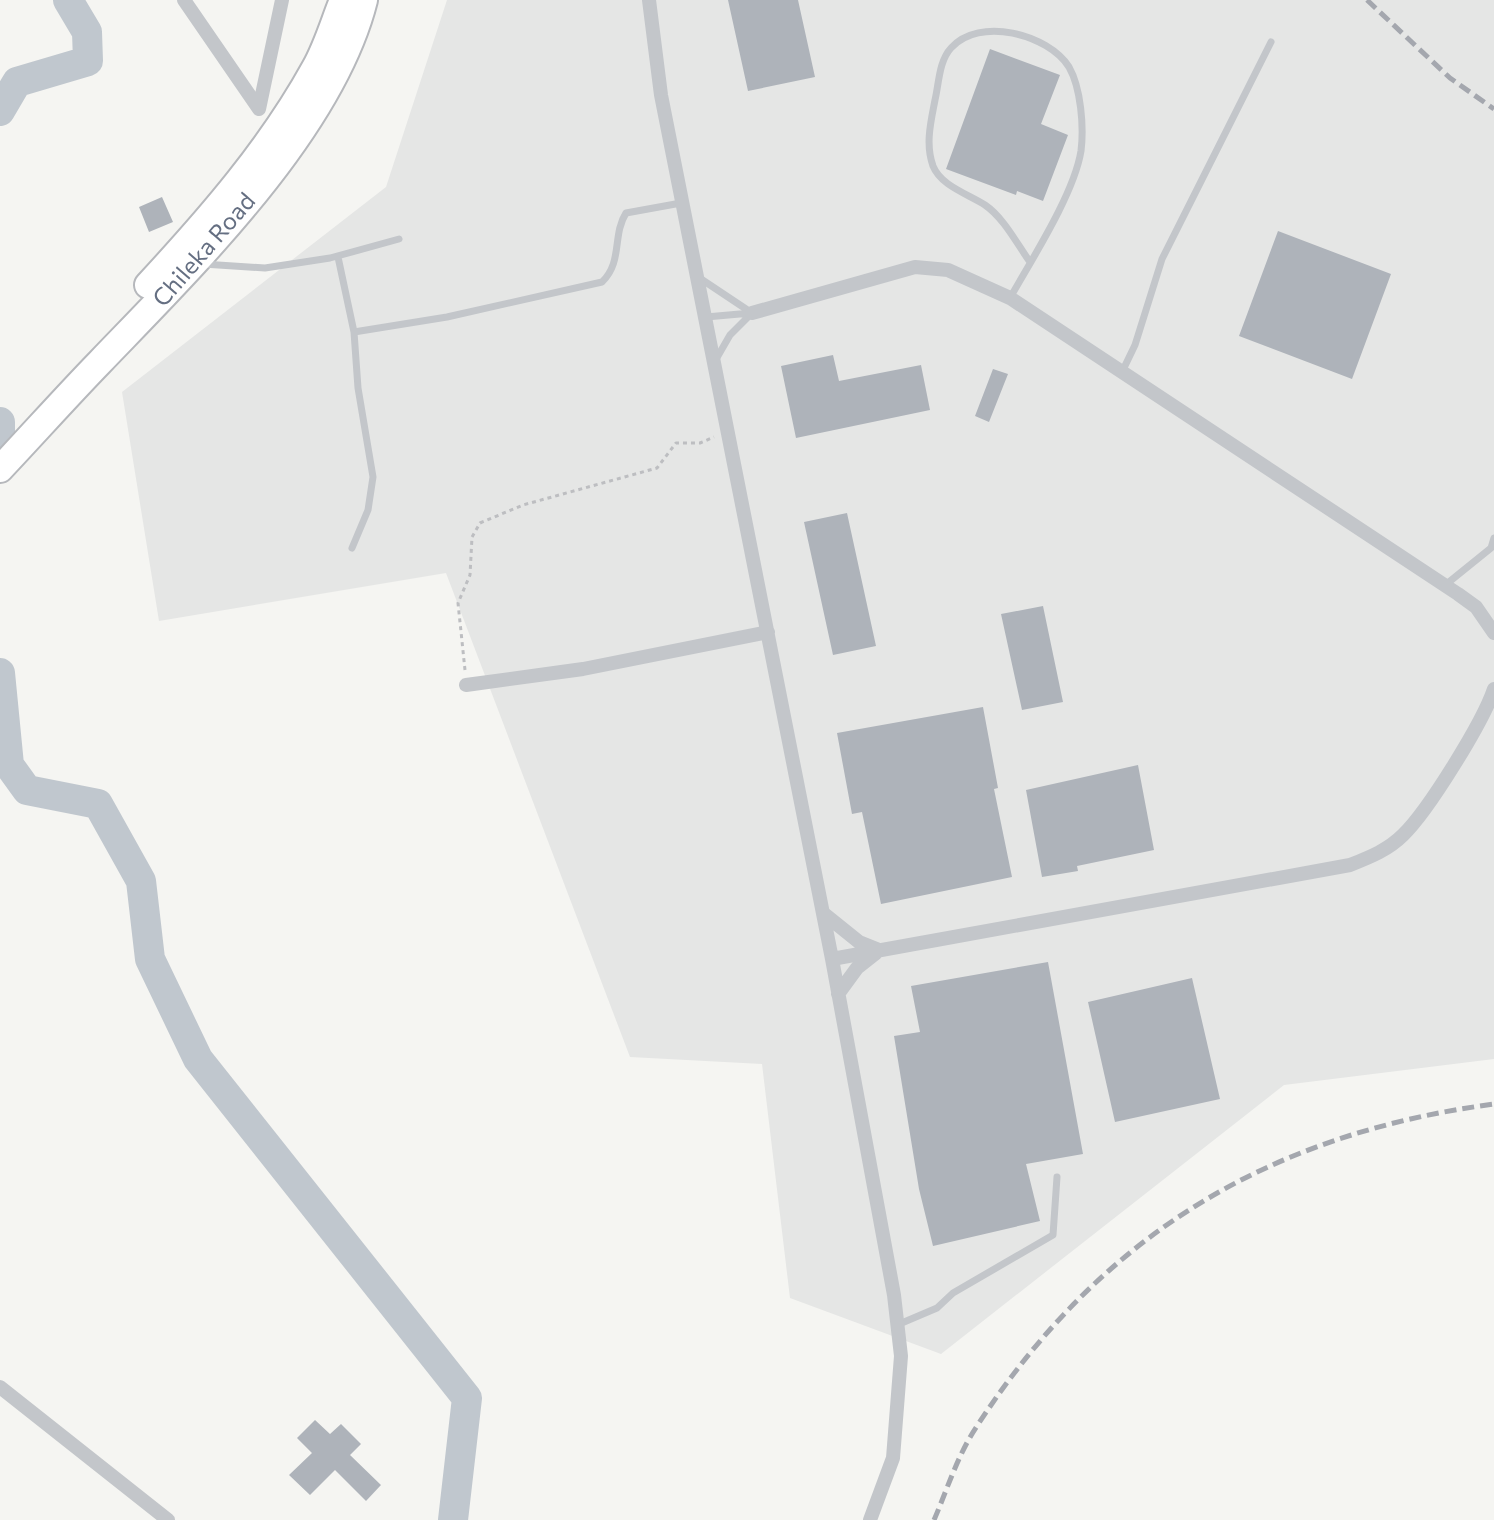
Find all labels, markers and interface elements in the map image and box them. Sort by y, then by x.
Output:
street label: Chileka Road [146,186,260,312]

